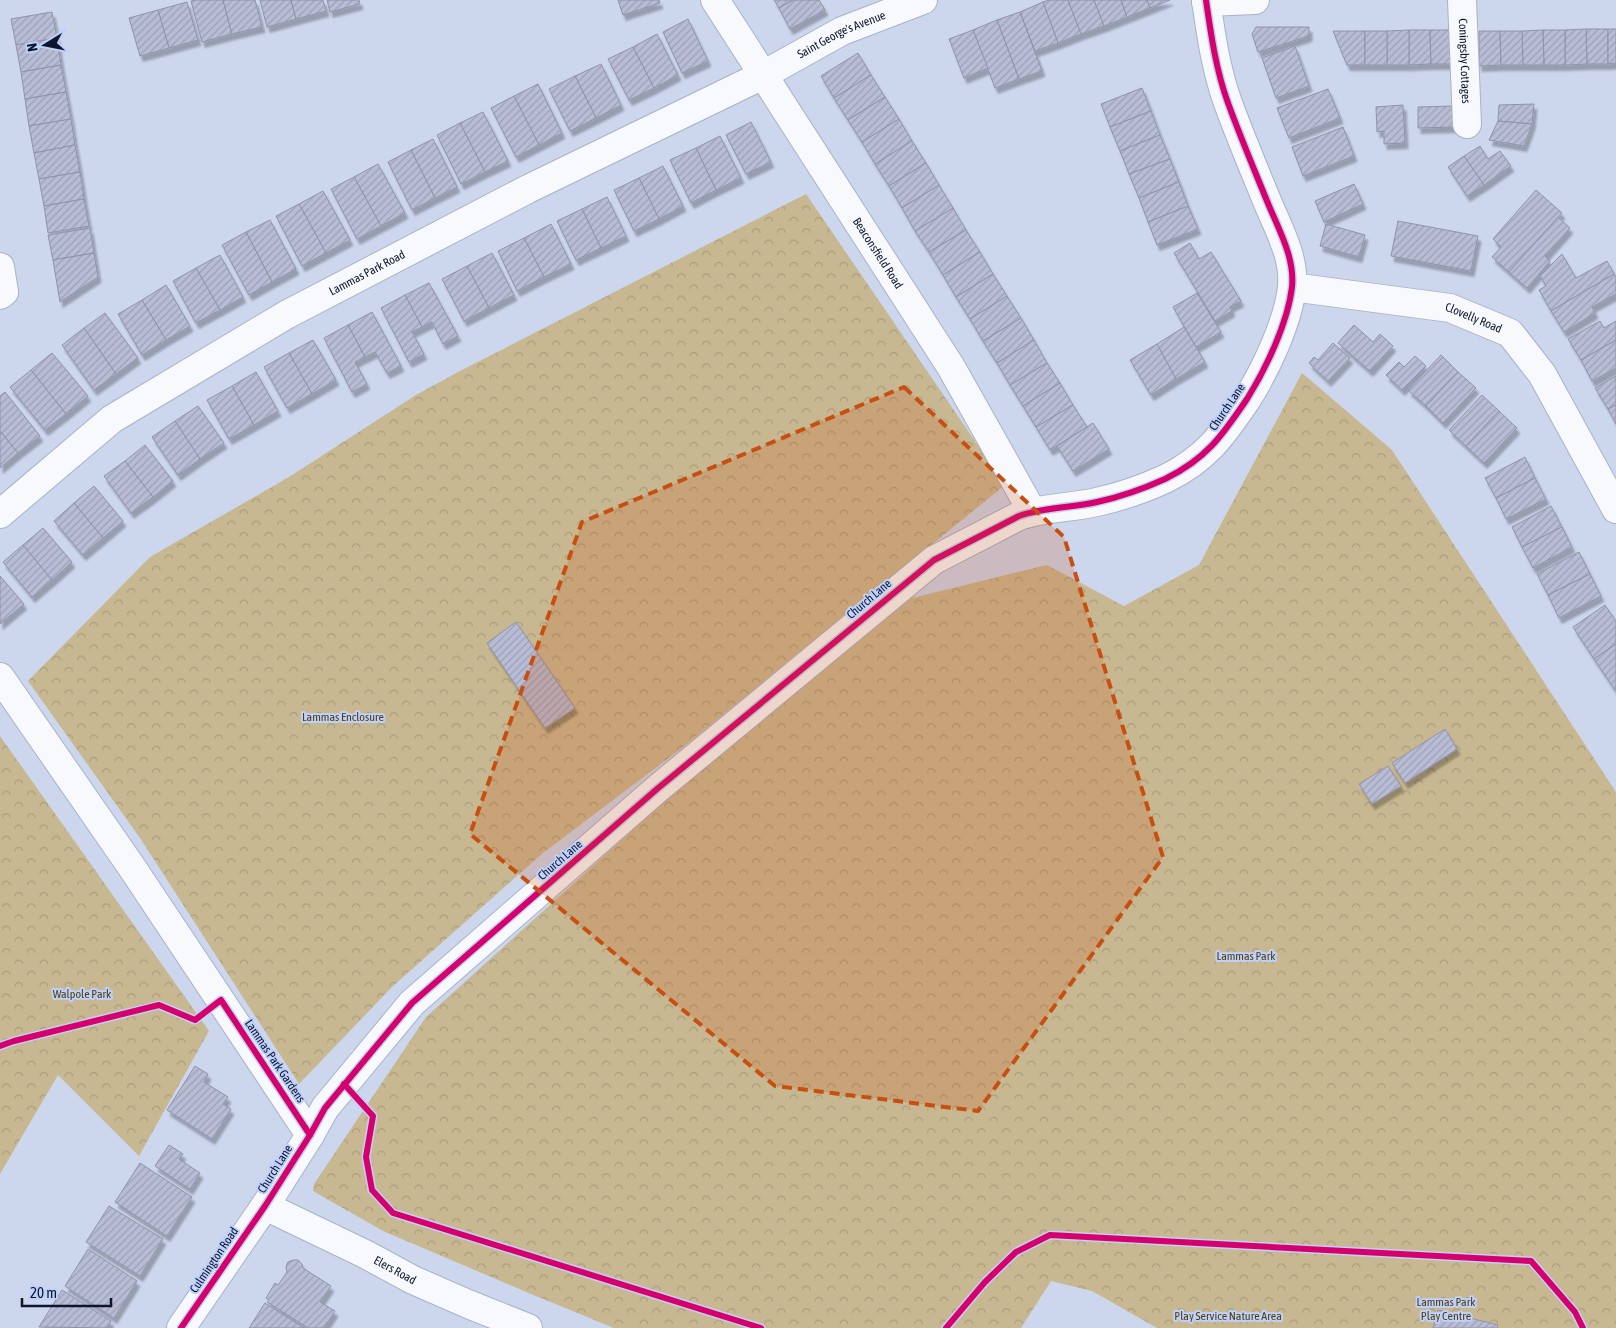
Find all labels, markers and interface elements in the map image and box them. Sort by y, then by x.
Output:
street label: Saint George's Avenue [795,8,887,61]
street label: Coningsby Cottages [1456,18,1473,104]
north arrow [20,20,70,70]
text: N [24,42,41,53]
street label: Beaconsfield Road [850,215,906,291]
street label: Lammas Park Road [327,247,407,298]
street label: Clovelly Road [1445,300,1504,336]
street label: Church Lane [1206,381,1248,433]
street label: Church Lane [844,576,894,622]
park label: Lammas Enclosure [302,710,384,724]
street label: Church Lane [535,837,585,883]
park label: Lammas Park [1216,949,1276,963]
park label: Walpole Park [53,987,112,1001]
street label: Lammas Park Gardens [242,1017,308,1105]
street label: Church Lane [255,1142,295,1196]
street label: Culmington Road [187,1225,241,1295]
street label: Elers Road [371,1253,419,1287]
scale bar [22,1276,111,1308]
text: 20 m [30,1284,57,1301]
park label: Lammas Park Play Centre [1416,1295,1476,1323]
park label: Play Service Nature Area [1174,1309,1282,1323]

